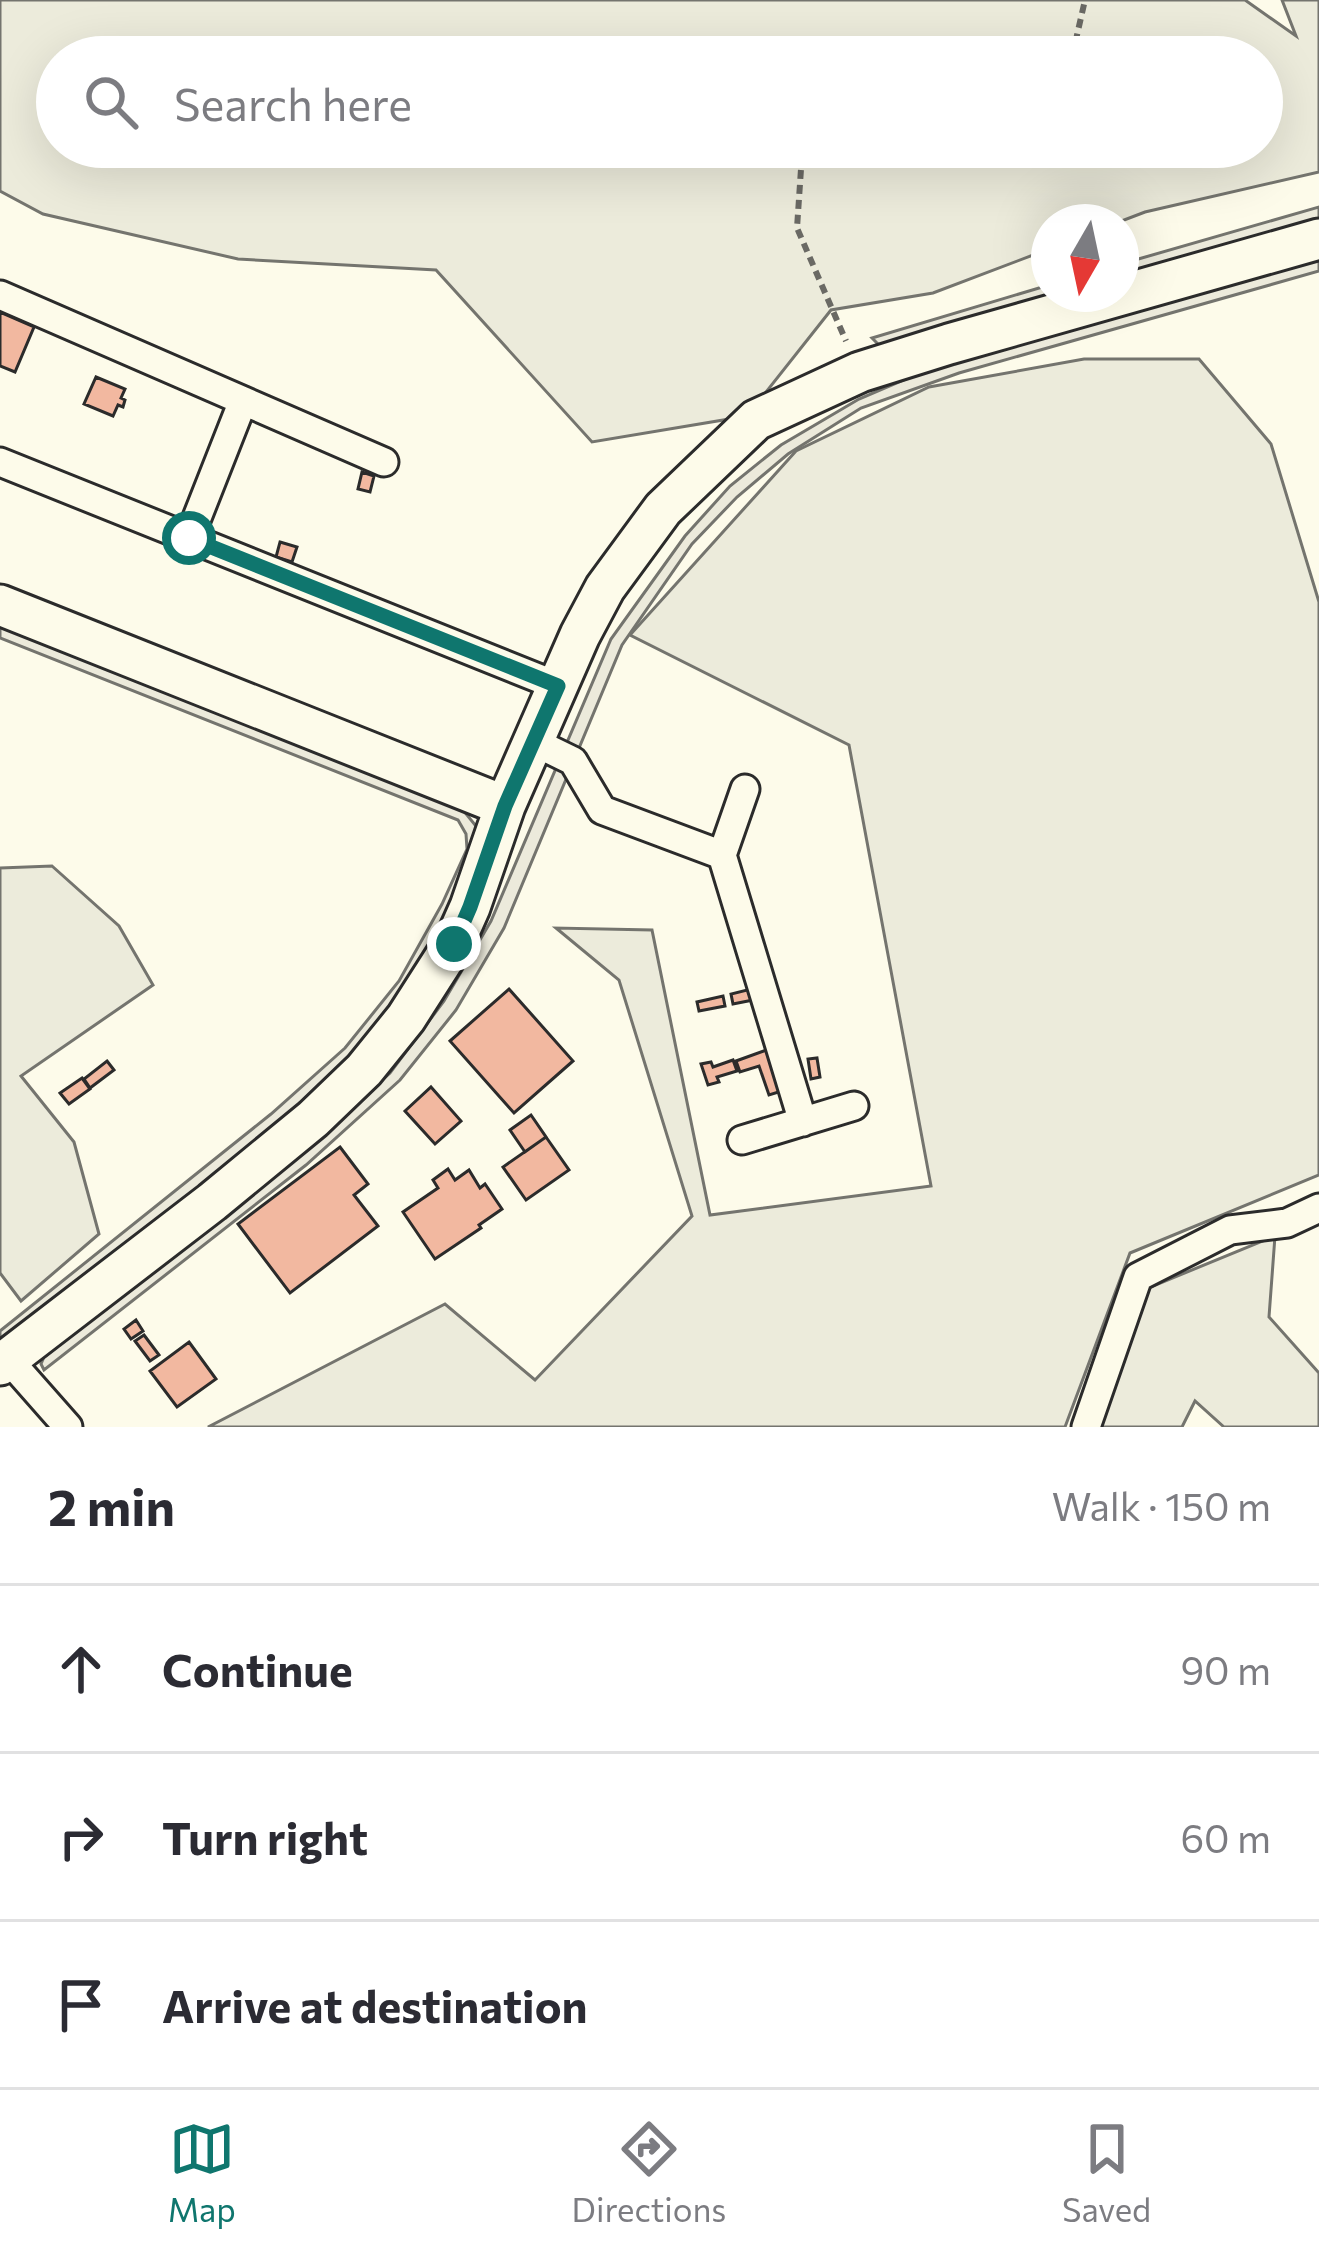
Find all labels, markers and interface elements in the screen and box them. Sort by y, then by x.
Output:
search box [36,36,1283,168]
icon: search [78,69,144,135]
text: Search here [174,75,412,130]
north arrow [1031,204,1139,312]
route start [162,511,216,565]
route end [427,917,481,971]
text: 2 min [48,1474,175,1537]
text: Walk · 150 m [1052,1481,1271,1529]
icon: ahead [48,1636,114,1702]
text: Continue [162,1641,353,1696]
text: 90 m [1180,1645,1271,1693]
icon: right [48,1804,114,1870]
text: Turn right [162,1809,368,1864]
text: 60 m [1180,1813,1271,1861]
icon: arrive [48,1972,114,2038]
text: Arrive at destination [162,1977,588,2032]
tab: Map [168,2116,236,2229]
tab: Directions [572,2116,726,2229]
tab: Saved [1062,2116,1151,2229]

